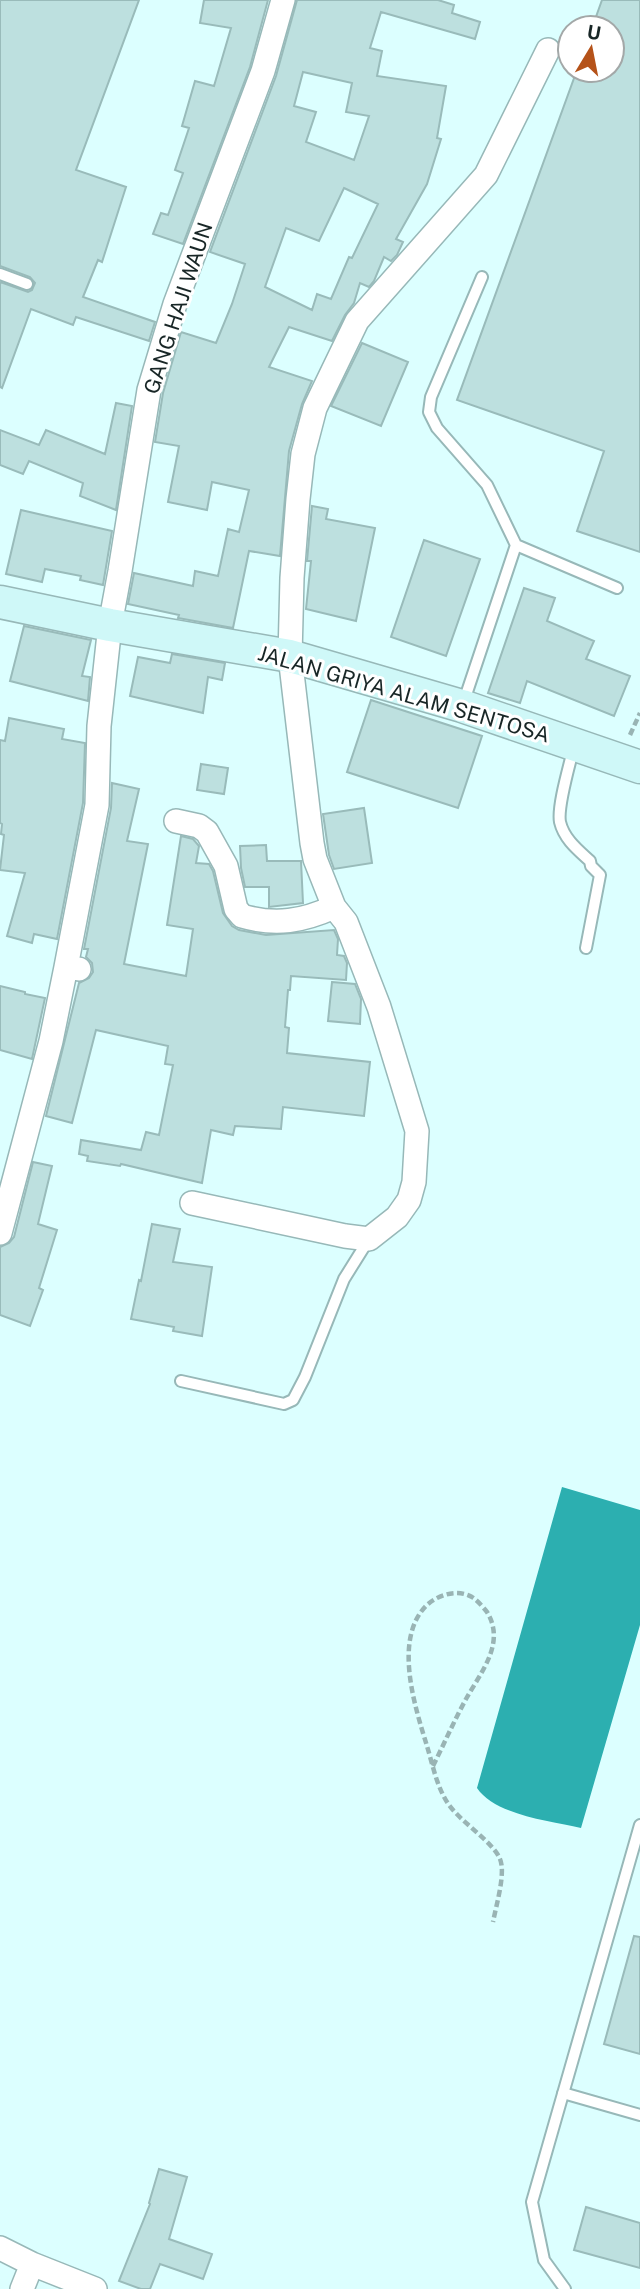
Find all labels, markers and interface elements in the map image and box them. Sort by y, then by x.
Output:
north arrow [556,14,626,84]
text: U [585,20,603,44]
street label: GANG HAJI WAUN [138,219,218,397]
street label: JALAN GRIYA ALAM SENTOSA [255,640,553,748]

